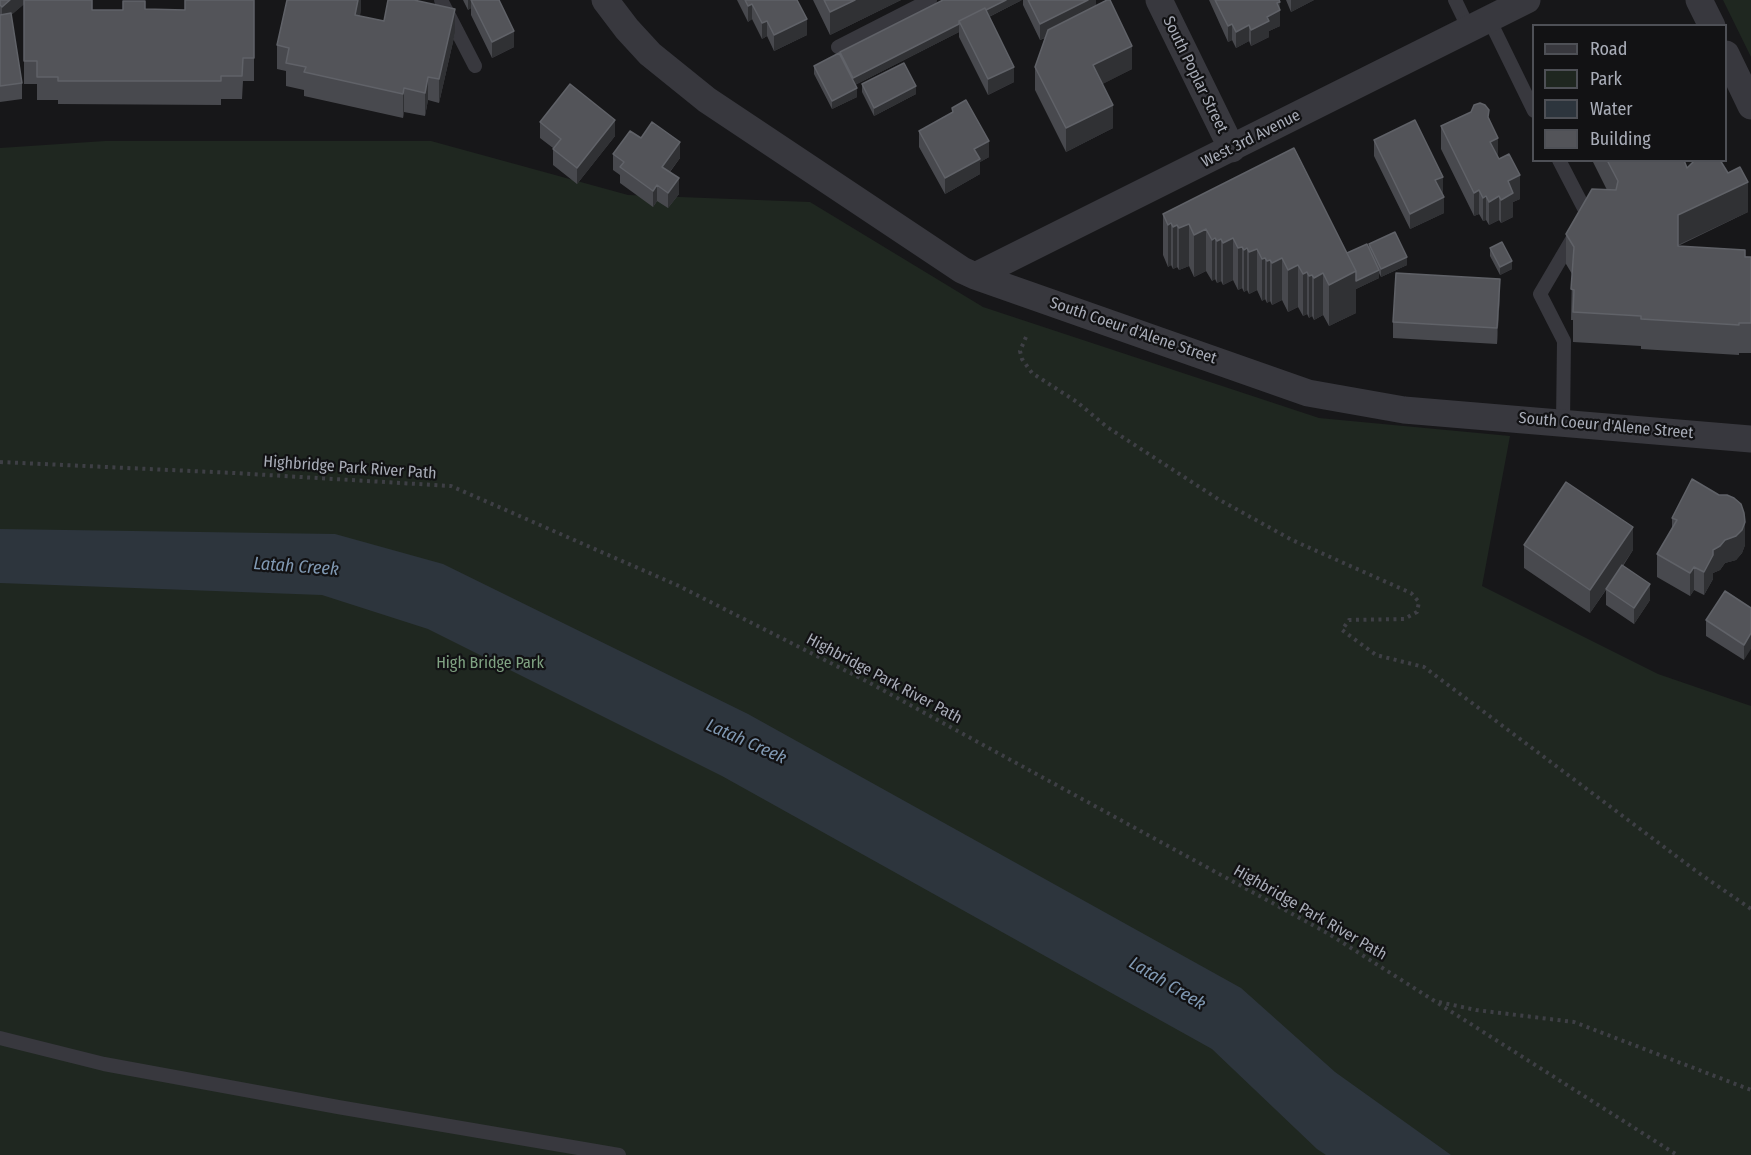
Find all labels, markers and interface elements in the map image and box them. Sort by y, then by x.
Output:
street label: South Poplar Street [1158,13,1232,137]
legend [1532,24,1727,162]
text: Road [1590,38,1627,60]
text: Park [1590,68,1622,90]
text: Water [1590,98,1633,120]
street label: West 3rd Avenue [1198,106,1304,172]
text: Building [1590,128,1651,150]
street label: South Coeur d'Alene Street [1047,293,1219,369]
street label: South Coeur d'Alene Street [1518,409,1694,443]
street label: Highbridge Park River Path [263,452,437,484]
water label: Latah Creek [253,553,339,581]
street label: Highbridge Park River Path [803,630,965,728]
park label: High Bridge Park [436,654,544,674]
water label: Latah Creek [702,715,790,769]
street label: Highbridge Park River Path [1230,861,1390,965]
water label: Latah Creek [1125,953,1209,1015]

